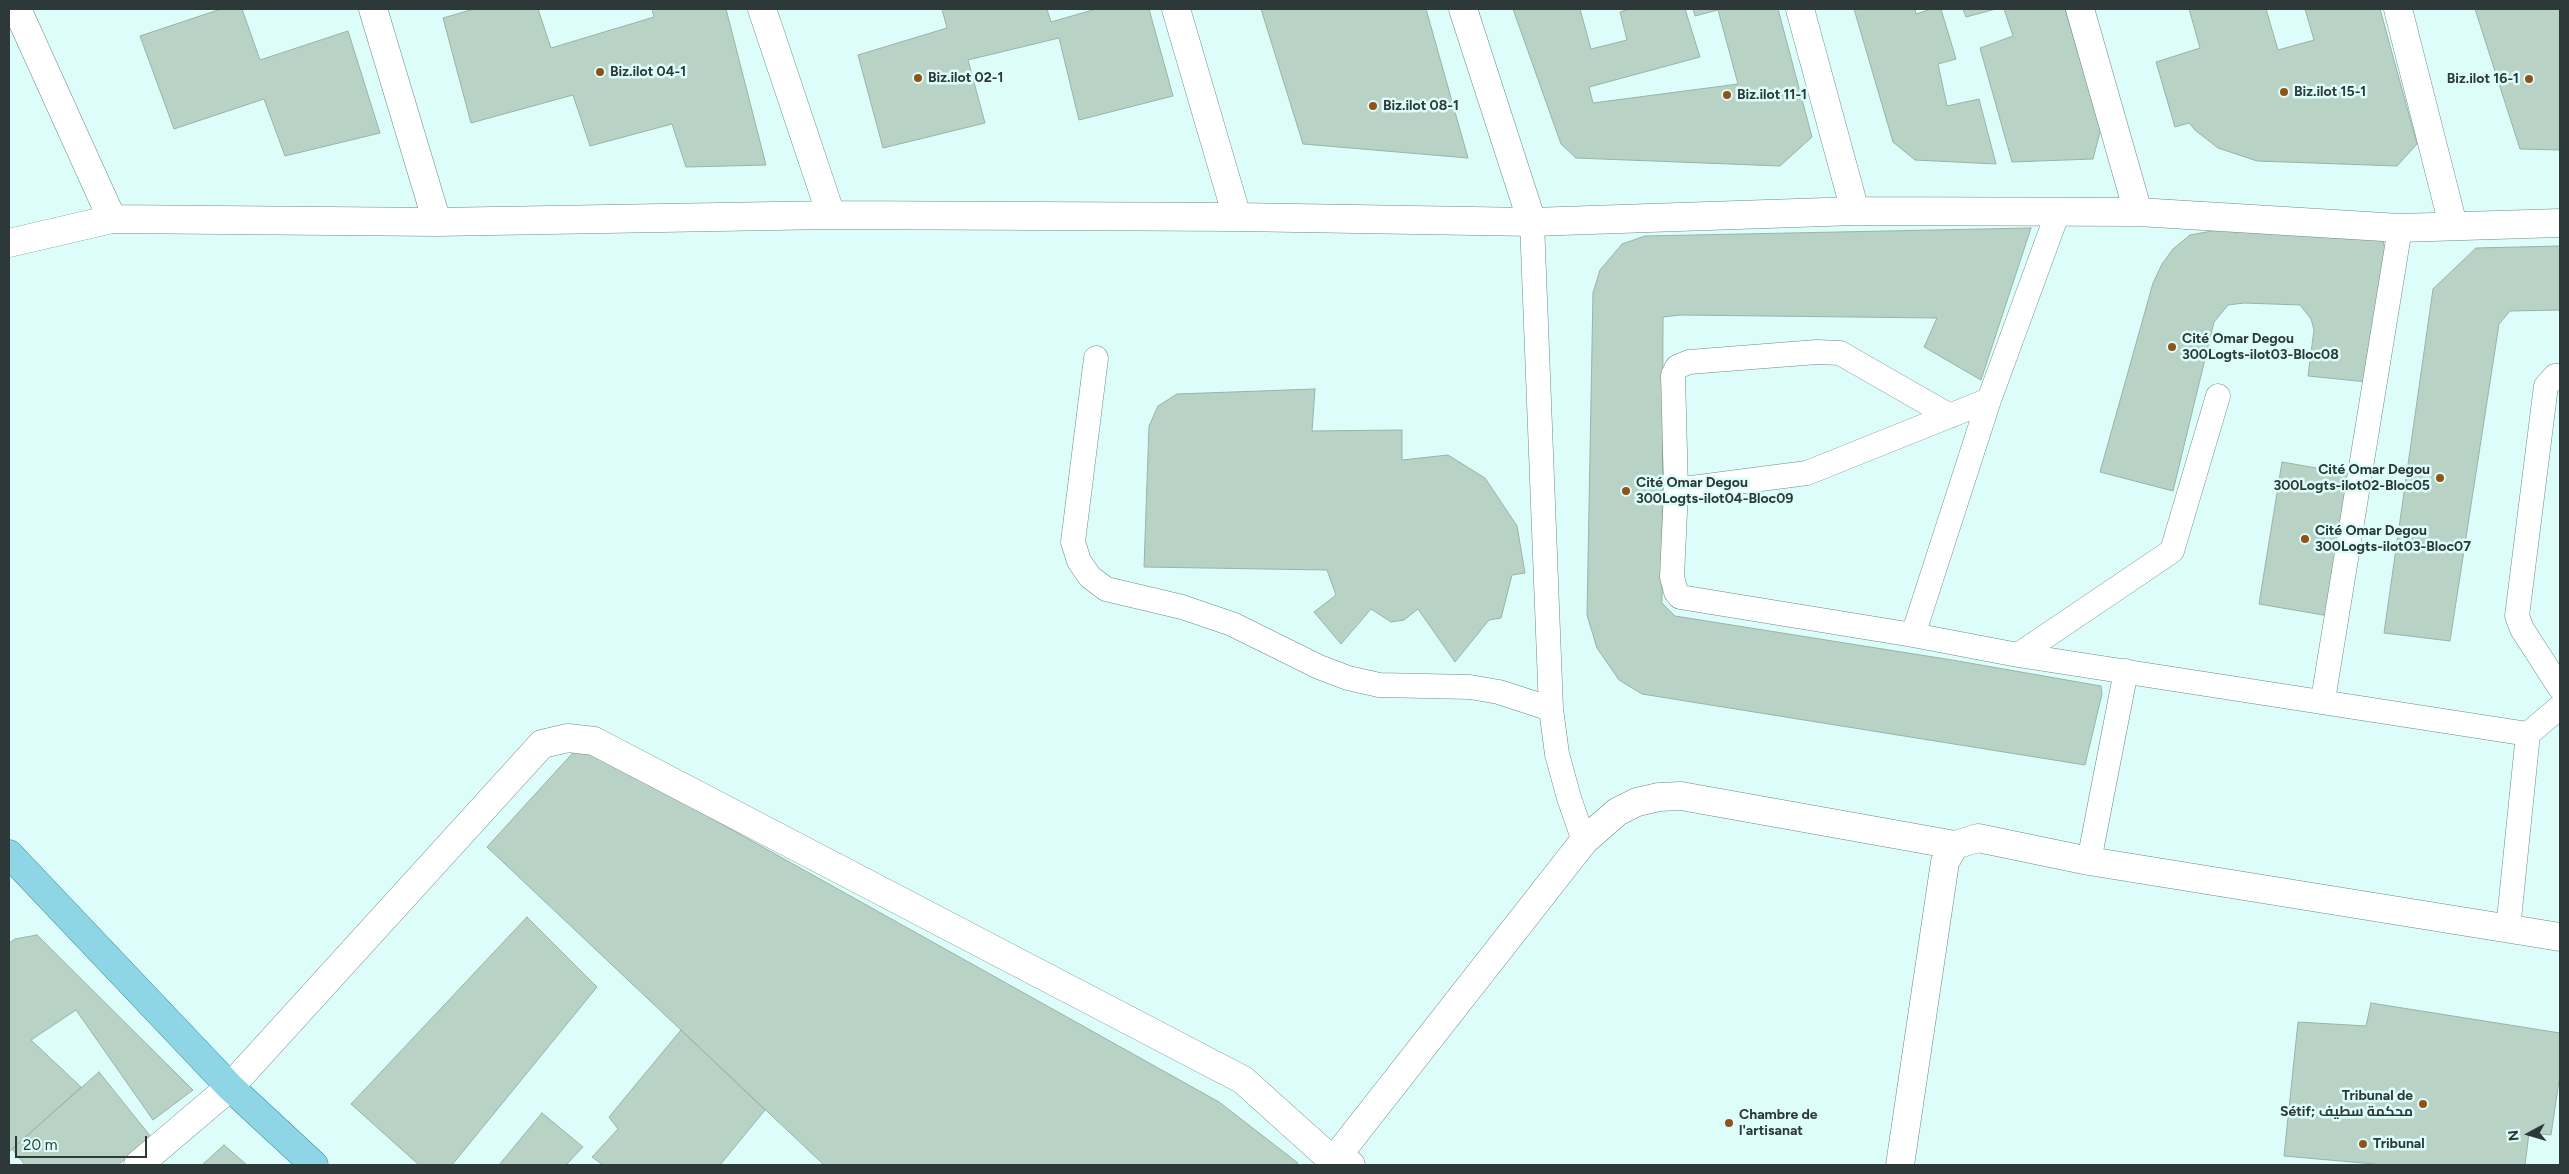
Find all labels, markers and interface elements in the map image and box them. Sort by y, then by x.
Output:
place label: Biz.ilot 04-1 [610,64,686,80]
marker: Biz.ilot 04-1 [594,66,606,78]
place label: Biz.ilot 02-1 [928,70,1003,86]
place label: Biz.ilot 16-1 [2447,71,2519,87]
marker: Biz.ilot 02-1 [912,72,924,84]
marker: Biz.ilot 16-1 [2523,73,2535,85]
place label: Biz.ilot 15-1 [2294,84,2366,100]
marker: Biz.ilot 15-1 [2278,86,2290,98]
place label: Biz.ilot 11-1 [1737,87,1807,103]
marker: Biz.ilot 11-1 [1721,89,1733,101]
place label: Biz.ilot 08-1 [1383,98,1459,114]
marker: Biz.ilot 08-1 [1367,100,1379,112]
place label: Cité Omar Degou 300Logts-ilot03-Bloc08 [2182,331,2339,364]
marker: Cité Omar Degou 300Logts-ilot03-Bloc08 [2166,341,2178,353]
place label: Cité Omar Degou 300Logts-ilot02-Bloc05 [2273,462,2430,494]
marker: Cité Omar Degou 300Logts-ilot02-Bloc05 [2434,472,2446,484]
place label: Cité Omar Degou 300Logts-ilot04-Bloc09 [1636,475,1793,508]
marker: Cité Omar Degou 300Logts-ilot04-Bloc09 [1620,485,1632,497]
place label: Cité Omar Degou 300Logts-ilot03-Bloc07 [2315,523,2471,556]
marker: Cité Omar Degou 300Logts-ilot03-Bloc07 [2299,533,2311,545]
place label: Tribunal de Sétif; محكمة سطيف [2280,1088,2413,1120]
marker: Tribunal de Sétif; محكمة سطيف [2417,1098,2429,1110]
place label: Chambre de l'artisanat [1739,1107,1818,1140]
north arrow [2504,1109,2554,1159]
marker: Chambre de l'artisanat [1723,1117,1735,1129]
scale bar [18,1126,150,1158]
text: N [2505,1129,2523,1142]
text: 20 m [23,1136,57,1154]
place label: Tribunal [2373,1136,2425,1152]
marker: Tribunal [2357,1138,2369,1150]

